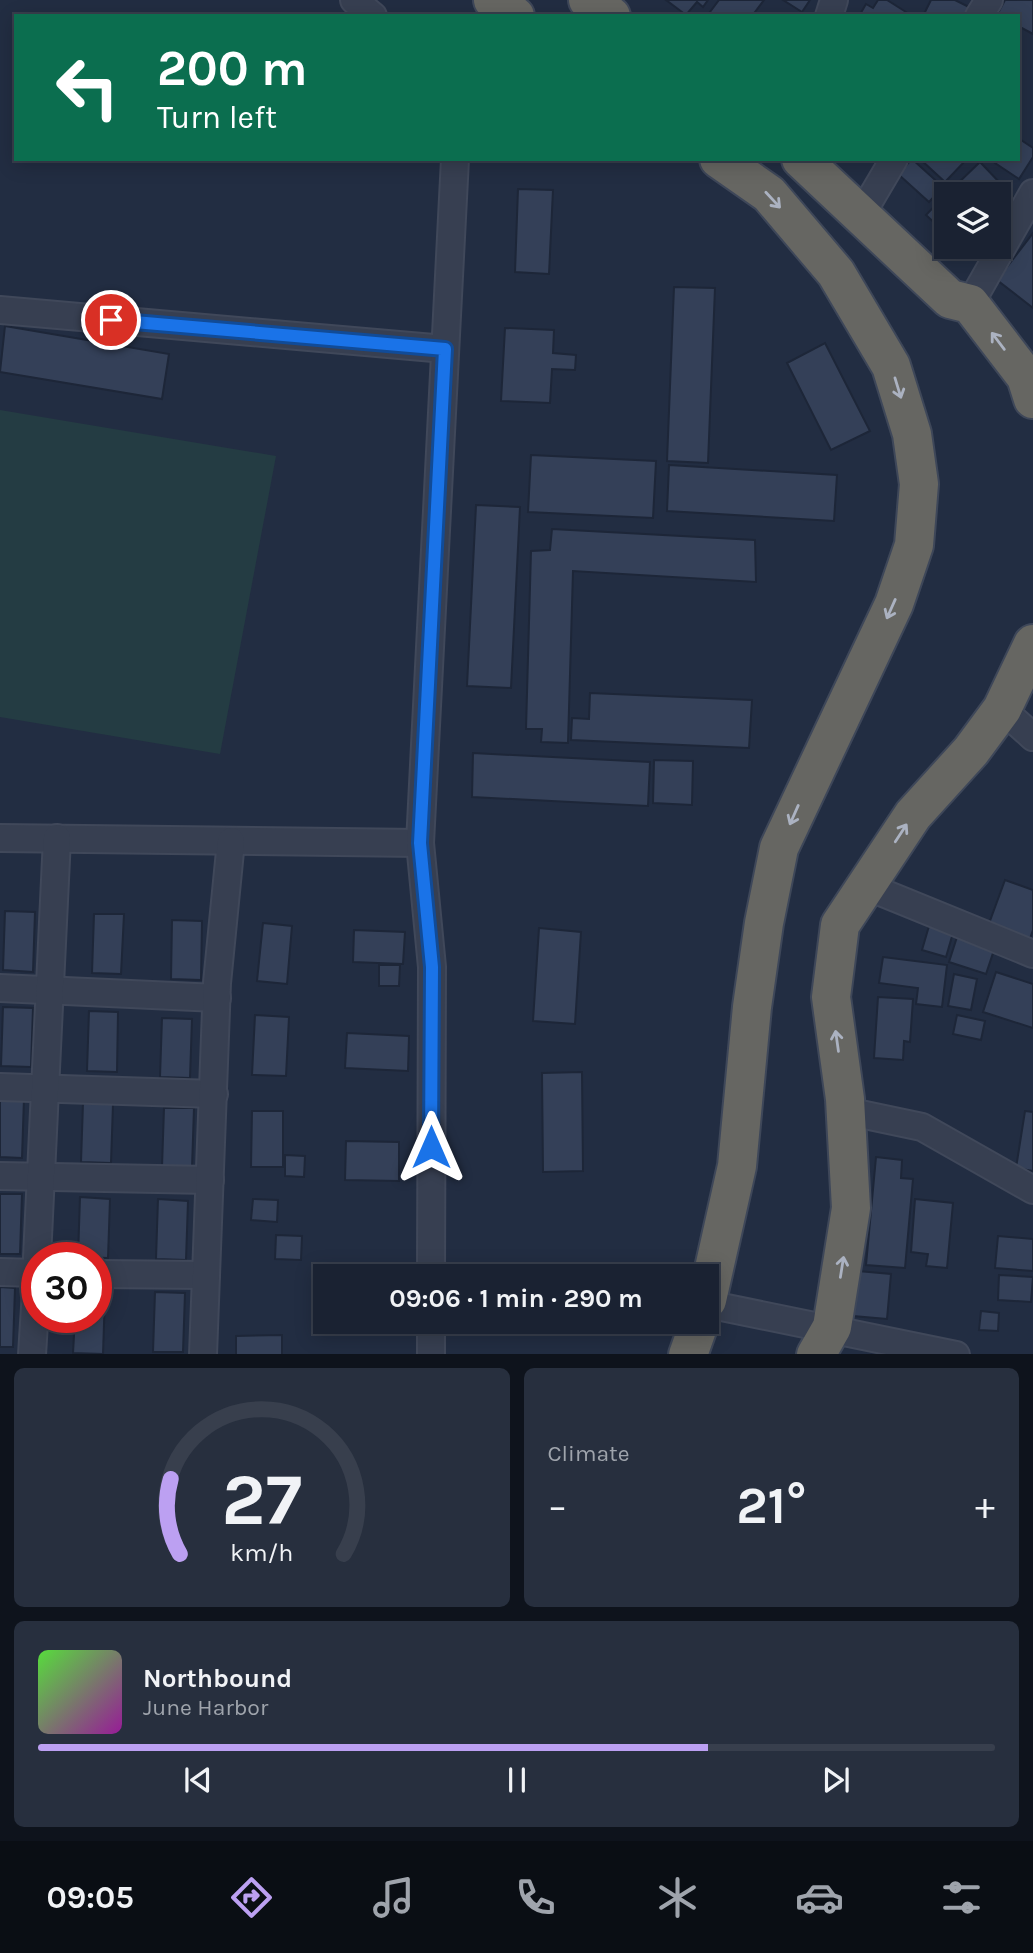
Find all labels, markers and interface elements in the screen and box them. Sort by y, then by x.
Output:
text: 200 m [157,40,308,97]
icon: left [42,42,133,133]
text: Turn left [157,99,277,136]
map controls [934,182,1011,259]
button: layers [934,182,1011,259]
one-way arrow [765,191,782,208]
pin [81,290,141,350]
icon: arrive [92,301,130,339]
one-way arrow [991,332,1006,351]
one-way arrow [892,377,905,399]
one-way arrow [884,598,897,619]
one-way arrow [787,804,800,825]
one-way arrow [894,824,909,843]
one-way arrow [830,1030,843,1053]
position arrow [394,1110,468,1184]
speed limit sign: 30 [21,1242,112,1333]
one-way arrow [836,1256,849,1279]
text: 09:06 · 1 min · 290 m [389,1283,643,1314]
text: Climate [548,1440,630,1467]
text: 27 [222,1457,302,1542]
text: 21° [736,1475,806,1536]
text: − [548,1484,567,1529]
text: + [975,1484,995,1529]
text: km/h [230,1537,293,1566]
text: Northbound [143,1663,292,1694]
text: June Harbor [143,1694,268,1721]
icon: previous [179,1761,217,1799]
icon: pause [498,1761,536,1799]
icon: next [817,1761,855,1799]
icon: directions [227,1873,276,1922]
icon: music [369,1873,418,1922]
icon: phone [511,1873,560,1922]
icon: climate [653,1873,702,1922]
icon: car [795,1873,844,1922]
icon: filters [937,1873,986,1922]
text: 09:05 [47,1879,134,1916]

